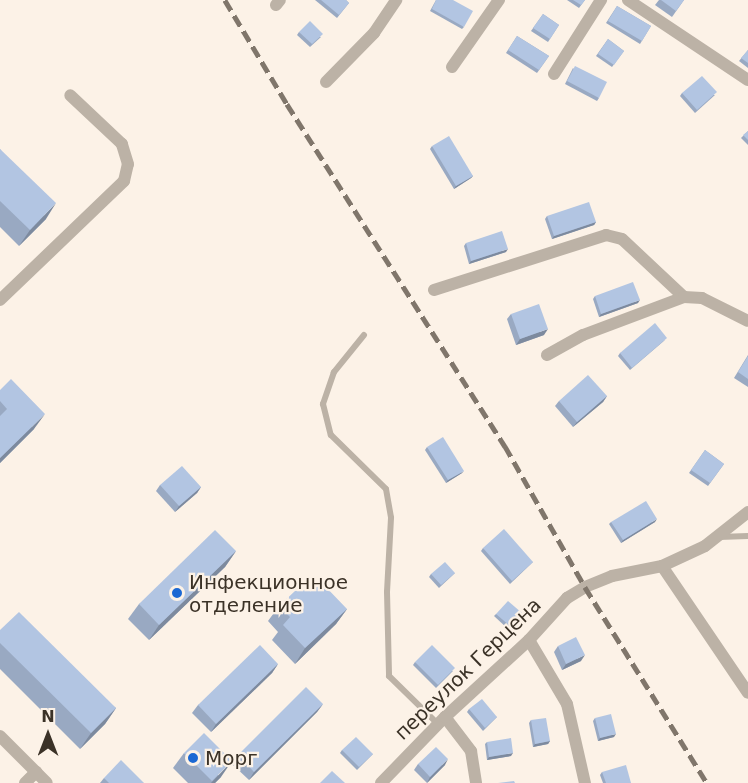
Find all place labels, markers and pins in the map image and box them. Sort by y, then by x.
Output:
place label: Инфекционное отделение [189,570,348,617]
marker: Инфекционное отделение [170,586,184,600]
place label: Морг [205,746,258,770]
marker: Морг [186,751,200,765]

